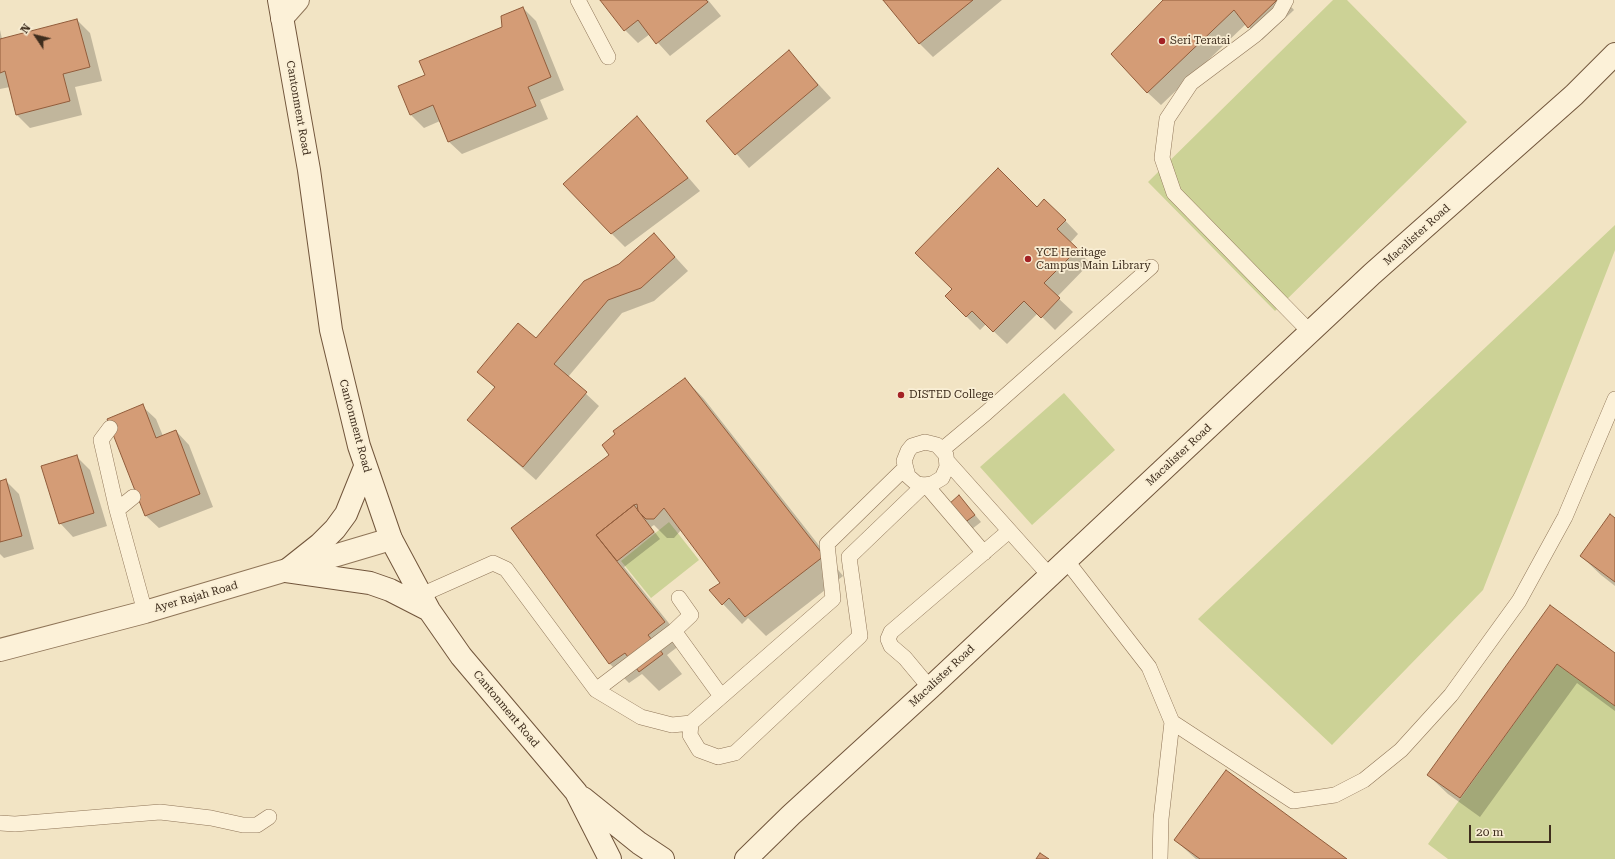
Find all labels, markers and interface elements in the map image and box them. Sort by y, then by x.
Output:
north arrow [16,16,56,56]
text: N [18,22,34,36]
place label: Seri Teratai [1170,34,1230,48]
marker: Seri Teratai [1157,36,1167,46]
street label: Cantonment Road [283,60,313,156]
street label: Macalister Road [1381,202,1453,268]
place label: YCE Heritage Campus Main Library [1036,246,1151,272]
marker: YCE Heritage Campus Main Library [1023,254,1033,264]
street label: Cantonment Road [336,378,374,474]
place label: DISTED College [909,388,994,402]
marker: DISTED College [896,390,906,400]
street label: Macalister Road [1143,421,1215,489]
street label: Ayer Rajah Road [153,579,239,615]
street label: Macalister Road [906,642,978,710]
street label: Cantonment Road [470,668,542,750]
scale bar [1471,817,1553,843]
text: 20 m [1476,825,1503,839]

